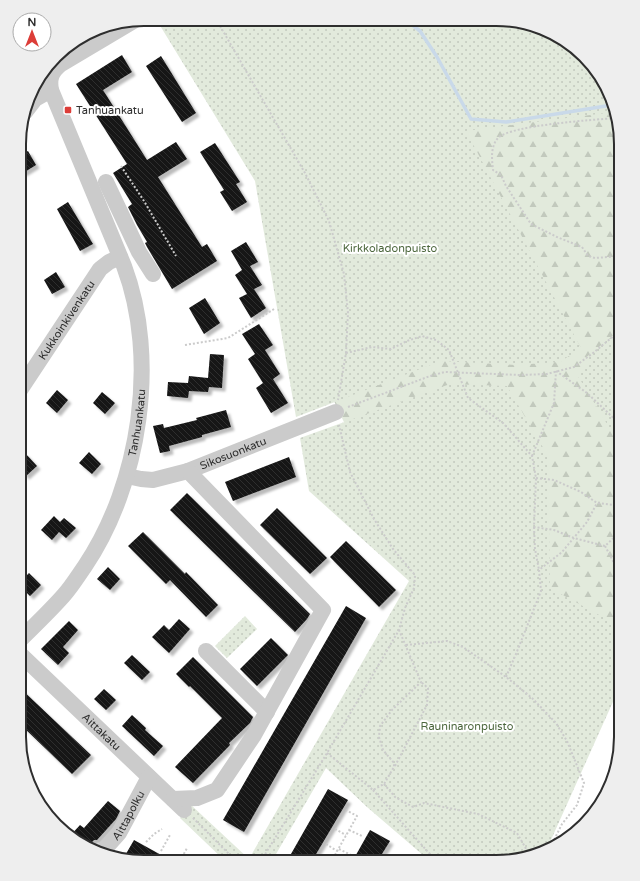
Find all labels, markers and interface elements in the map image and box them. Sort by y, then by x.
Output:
north arrow [12,12,52,52]
text: N [28,16,36,29]
place label: Tanhuankatu [76,104,144,117]
marker: Tanhuankatu [63,105,73,115]
park label: Kirkkoladonpuisto [343,242,438,255]
street label: Kukkoinkivenkatu [36,278,98,362]
street label: Tanhuankatu [126,389,148,458]
street label: Sikosuonkatu [198,434,268,473]
street label: Aittakatu [79,711,123,753]
park label: Rauninaronpuisto [421,720,514,733]
street label: Aittapolku [110,789,147,843]

